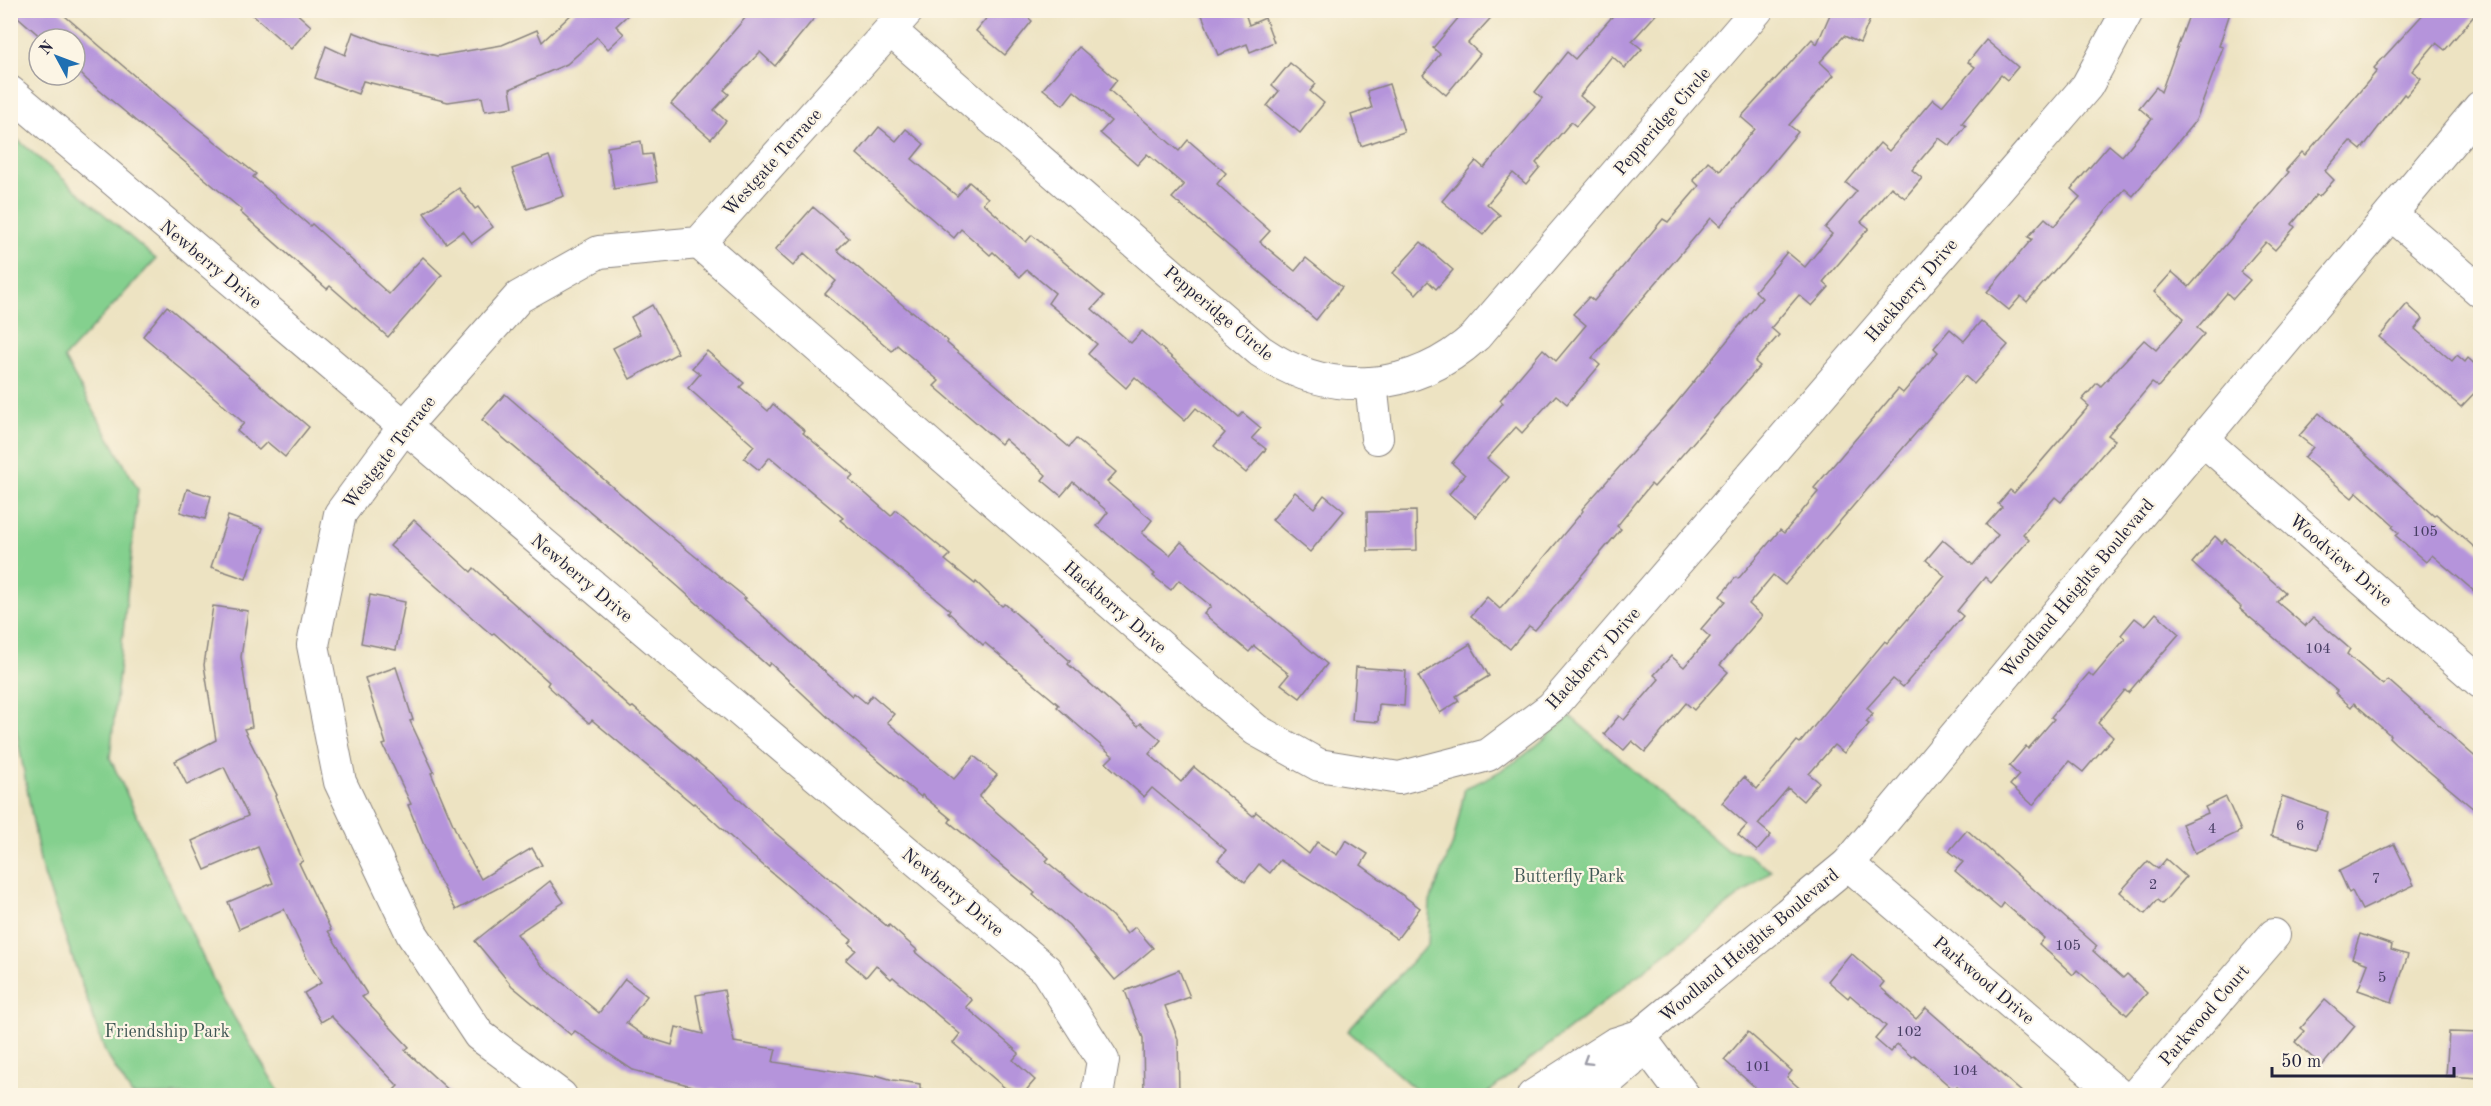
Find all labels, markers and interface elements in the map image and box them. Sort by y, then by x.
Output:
north arrow [27,27,87,87]
text: N [37,38,58,58]
street label: Pepperidge Circle [1611,64,1714,179]
street label: Westgate Terrace [720,105,826,220]
street label: Newberry Drive [156,217,264,312]
street label: Hackberry Drive [1862,236,1961,346]
street label: Pepperidge Circle [1160,263,1276,365]
street label: Westgate Terrace [340,393,439,512]
street label: Woodland Heights Boulevard [1998,496,2158,682]
street label: Woodview Drive [2286,511,2395,610]
house number: 105 [2412,525,2438,540]
street label: Newberry Drive [527,531,635,626]
street label: Hackberry Drive [1059,558,1169,657]
street label: Hackberry Drive [1543,604,1644,713]
house number: 104 [2305,642,2331,657]
house number: 6 [2296,819,2304,834]
house number: 4 [2208,822,2216,837]
street label: Newberry Drive [898,845,1006,940]
street label: Woodland Heights Boulevard [1657,866,1843,1026]
park label: Butterfly Park [1513,868,1625,886]
house number: 7 [2372,872,2380,887]
house number: 2 [2149,878,2157,893]
street label: Parkwood Drive [1929,933,2037,1028]
house number: 105 [2055,939,2081,954]
street label: Parkwood Court [2156,962,2253,1069]
house number: 5 [2378,971,2386,986]
park label: Friendship Park [104,1023,230,1041]
house number: 102 [1896,1025,1922,1040]
scale bar [2272,1040,2454,1078]
text: 50 m [2281,1053,2321,1071]
one-way arrow [1583,1054,1593,1066]
house number: 101 [1745,1060,1771,1075]
house number: 104 [1952,1064,1978,1079]

